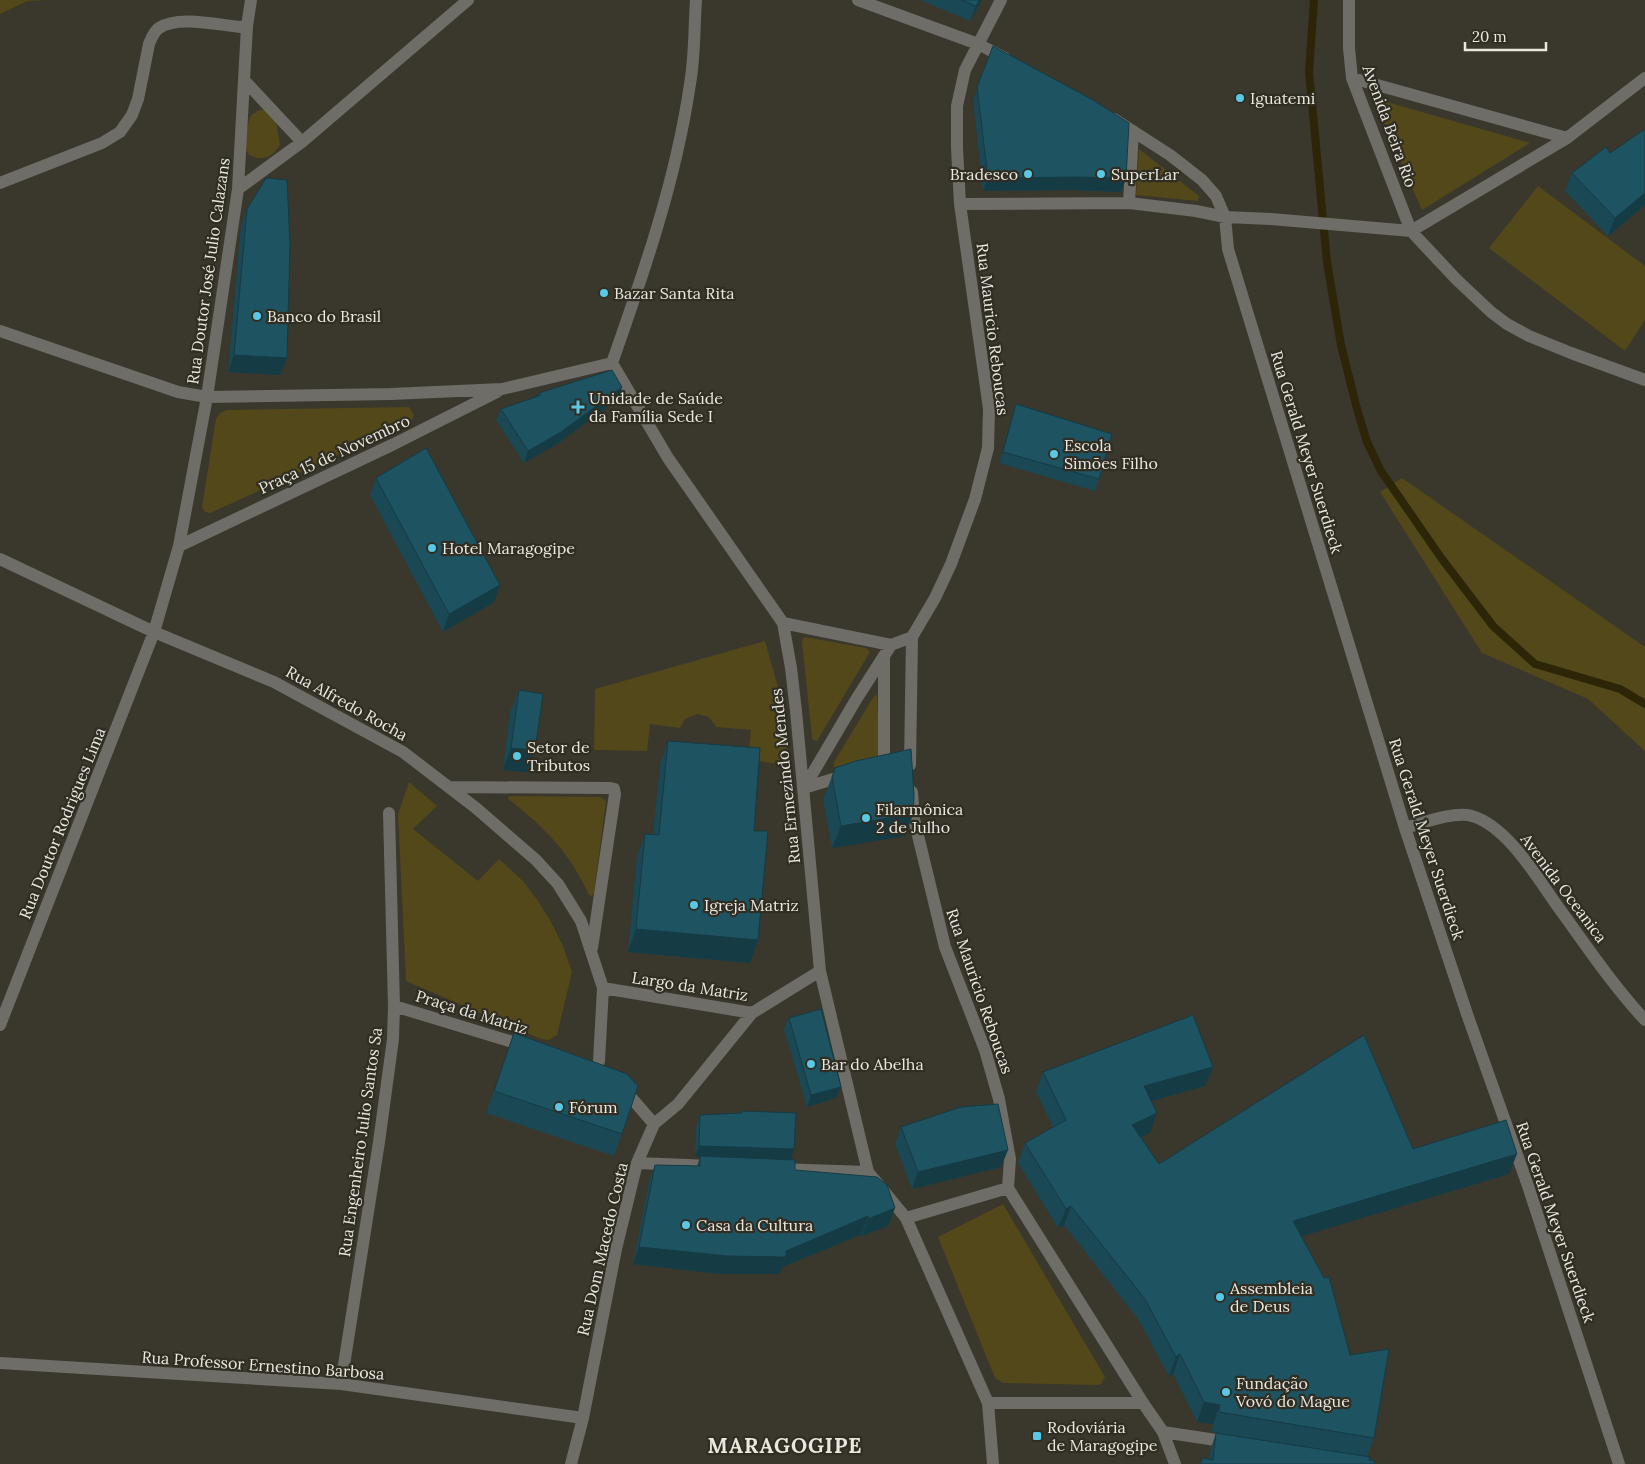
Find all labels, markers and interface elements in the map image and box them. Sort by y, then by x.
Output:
scale bar [1465,20,1546,52]
text: 20 m [1472,27,1507,46]
street label: Avenida Beira Rio [1358,61,1421,190]
place label: Iguatemi [1250,88,1315,108]
marker: Iguatemi [1234,92,1246,104]
street label: Rua Doutor José Julio Calazans [182,156,234,386]
place label: Bradesco [950,164,1018,184]
place label: SuperLar [1111,164,1179,184]
marker: Bradesco [1022,168,1034,180]
marker: SuperLar [1095,168,1107,180]
street label: Rua Mauricio Reboucas [973,242,1013,416]
place label: Bazar Santa Rita [614,283,735,303]
marker: Bazar Santa Rita [598,287,610,299]
place label: Banco do Brasil [267,306,381,326]
marker: Banco do Brasil [251,310,263,322]
street label: Rua Gerald Meyer Suerdieck [1267,348,1348,556]
place label: Unidade de Saúde da Família Sede I [589,388,723,426]
marker: Unidade de Saúde da Família Sede I [571,400,585,414]
street label: Praça 15 de Novembro [255,410,413,498]
place label: Escola Simões Filho [1064,435,1158,473]
marker: Escola Simões Filho [1048,448,1060,460]
place label: Hotel Maragogipe [442,538,575,558]
marker: Hotel Maragogipe [426,542,438,554]
street label: Rua Alfredo Rocha [283,661,411,745]
street label: Rua Ermezindo Mendes [766,687,804,865]
street label: Rua Doutor Rodrigues Lima [14,724,110,922]
street label: Rua Gerald Meyer Suerdieck [1385,735,1469,943]
place label: Setor de Tributos [527,737,590,775]
marker: Setor de Tributos [511,750,523,762]
place label: Filarmônica 2 de Julho [876,799,963,837]
marker: Filarmônica 2 de Julho [860,812,872,824]
street label: Avenida Oceanica [1516,829,1612,947]
place label: Igreja Matriz [704,895,799,915]
marker: Igreja Matriz [688,899,700,911]
street label: Rua Mauricio Reboucas [942,906,1018,1076]
street label: Largo da Matriz [630,967,750,1005]
street label: Praça da Matriz [413,985,531,1039]
street label: Rua Engenheiro Julio Santos Sa [334,1026,386,1258]
place label: Bar do Abelha [821,1054,924,1074]
marker: Bar do Abelha [805,1058,817,1070]
place label: Fórum [569,1097,618,1117]
marker: Fórum [553,1101,565,1113]
street label: Rua Gerald Meyer Suerdieck [1512,1119,1600,1325]
street label: Rua Dom Macedo Costa [572,1160,632,1338]
place label: Casa da Cultura [696,1215,813,1235]
marker: Casa da Cultura [680,1219,692,1231]
place label: Assembleia de Deus [1229,1278,1313,1316]
marker: Assembleia de Deus [1214,1291,1226,1303]
street label: Rua Professor Ernestino Barbosa [141,1347,385,1383]
place label: Fundação Vovó do Mague [1235,1373,1350,1411]
marker: Fundação Vovó do Mague [1220,1386,1232,1398]
place label: Rodoviária de Maragogipe [1047,1417,1158,1455]
marker: Rodoviária de Maragogipe [1031,1430,1043,1442]
district label: MARAGOGIPE [708,1432,862,1459]

